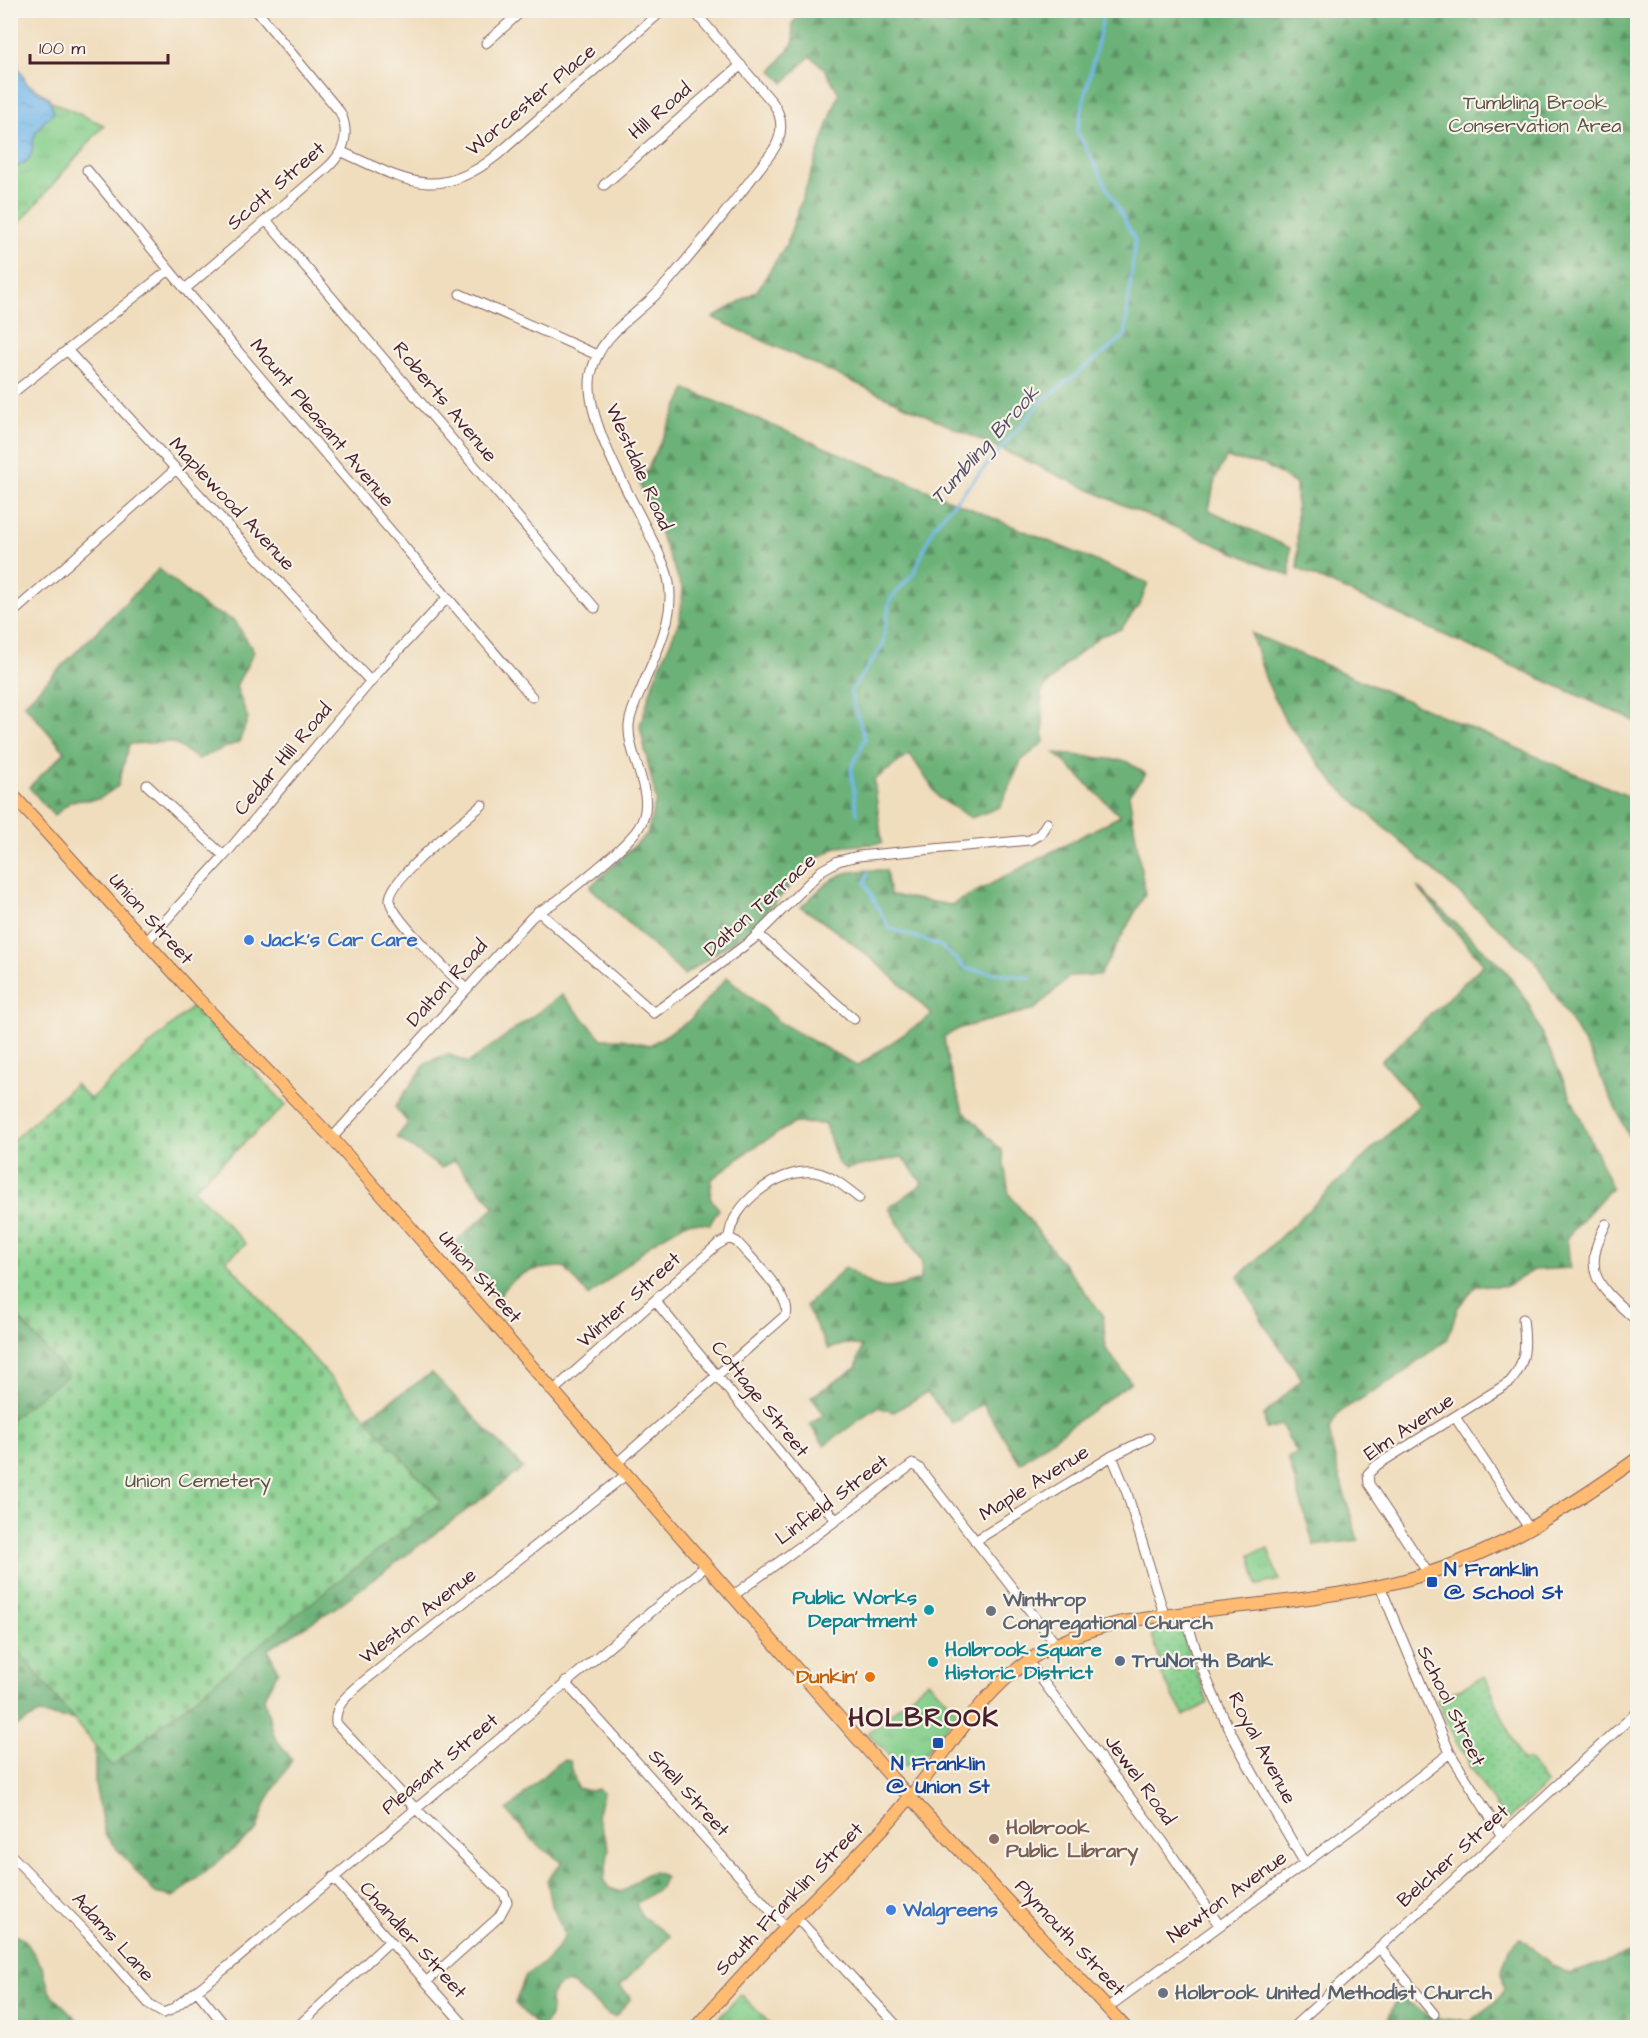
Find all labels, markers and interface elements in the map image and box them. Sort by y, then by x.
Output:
scale bar [30,27,168,65]
text: 100 m [39,36,85,61]
street label: Worcester Place [460,37,602,163]
street label: Hill Road [622,76,698,146]
park label: Tumbling Brook Conservation Area [1448,89,1622,140]
street label: Scott Street [221,135,331,237]
street label: Mount Pleasant Avenue [243,333,401,513]
street label: Roberts Avenue [386,336,504,468]
water label: Tumbling Brook [924,378,1048,512]
street label: Westdale Road [599,399,679,535]
street label: Maplewood Avenue [163,431,302,577]
street label: Cedar Hill Road [227,696,339,822]
street label: Dalton Terrace [698,847,822,963]
street label: Union Street [102,867,200,971]
place label: Jack's Car Care [260,926,418,954]
marker: Jack's Car Care [242,933,256,947]
street label: Dalton Road [400,933,494,1033]
street label: Union Street [432,1224,528,1330]
street label: Winter Street [571,1246,687,1354]
street label: Cottage Street [703,1335,816,1464]
street label: Elm Avenue [1358,1386,1460,1468]
street label: Maple Avenue [974,1438,1094,1528]
street label: Linfield Street [769,1448,895,1552]
park label: Union Cemetery [125,1467,271,1496]
place label: N Franklin @ School St [1444,1556,1564,1607]
street label: Weston Avenue [353,1561,483,1671]
marker: N Franklin @ School St [1425,1575,1439,1589]
place label: Public Works Department [793,1584,918,1635]
place label: Winthrop Congregational Church [1002,1586,1214,1638]
marker: Public Works Department [922,1603,936,1617]
marker: Winthrop Congregational Church [984,1604,998,1618]
place label: Holbrook Square Historic District [945,1636,1102,1687]
street label: School Street [1410,1641,1492,1771]
place label: TruNorth Bank [1131,1647,1274,1675]
marker: TruNorth Bank [1113,1654,1127,1668]
marker: Holbrook Square Historic District [926,1655,940,1669]
place label: Dunkin' [796,1663,858,1691]
marker: Dunkin' [863,1670,877,1684]
street label: Royal Avenue [1220,1687,1303,1809]
district label: HOLBROOK [849,1700,999,1736]
street label: Pleasant Street [375,1707,505,1821]
street label: Jewel Road [1098,1729,1182,1831]
marker: N Franklin @ Union St [931,1736,945,1750]
street label: Snell Street [642,1743,736,1843]
place label: N Franklin @ Union St [886,1750,991,1801]
street label: Belcher Street [1391,1798,1515,1914]
place label: Holbrook Public Library [1006,1814,1138,1866]
street label: South Franklin Street [708,1816,870,1982]
marker: Holbrook Public Library [987,1832,1001,1846]
street label: Newton Avenue [1161,1844,1293,1950]
street label: Plymouth Street [1007,1873,1132,2004]
street label: Chandler Street [353,1875,473,2005]
street label: Adams Lane [65,1886,161,1988]
place label: Walgreens [902,1896,998,1925]
marker: Walgreens [884,1903,898,1917]
place label: Holbrook United Methodist Church [1175,1979,1493,2007]
marker: Holbrook United Methodist Church [1156,1986,1170,2000]

